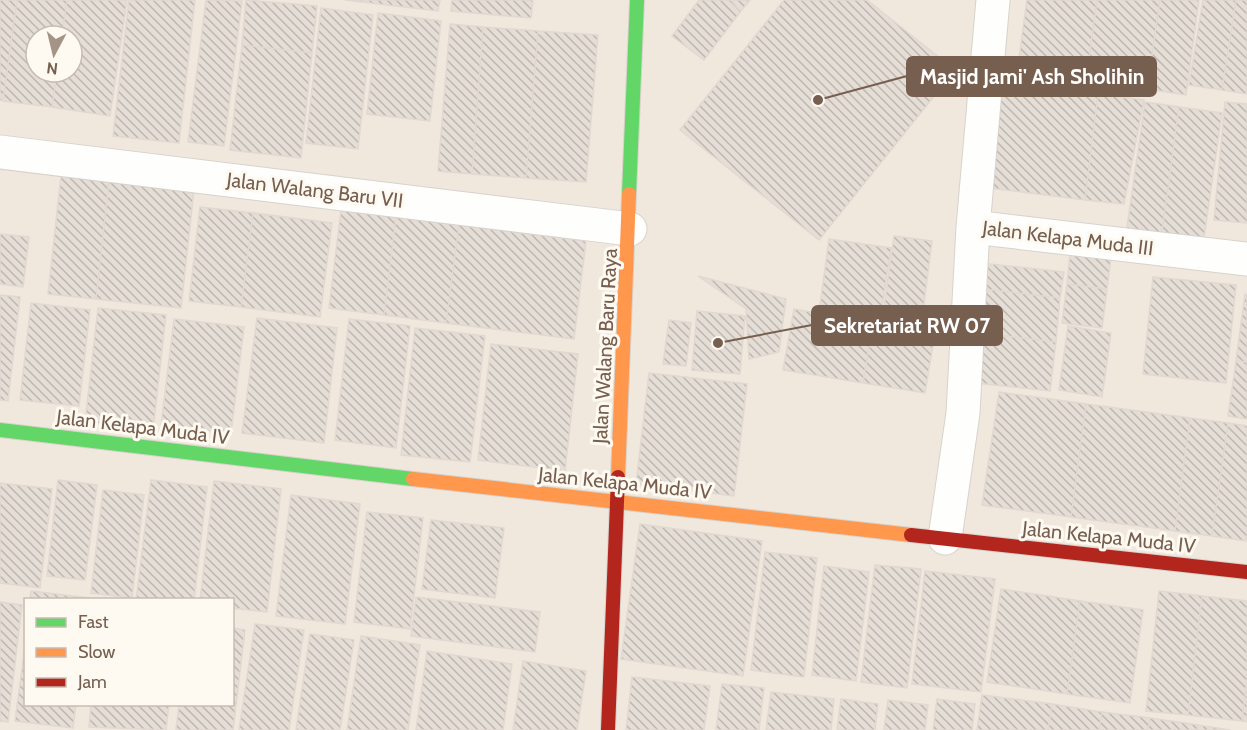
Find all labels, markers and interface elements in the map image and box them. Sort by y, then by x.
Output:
north arrow [24,24,84,84]
callout: Masjid Jami' Ash Sholihin [907,57,1156,96]
text: N [45,58,59,79]
text: Masjid Jami' Ash Sholihin [920,64,1144,89]
street label: Jalan Walang Baru VII [224,167,405,213]
street label: Jalan Kelapa Muda III [980,215,1155,260]
street label: Jalan Walang Baru Raya [588,247,622,445]
callout: Sekretariat RW 07 [812,306,1002,345]
text: Sekretariat RW 07 [824,313,990,338]
street label: Jalan Kelapa Muda IV [54,404,232,450]
street label: Jalan Kelapa Muda IV [536,462,714,504]
street label: Jalan Kelapa Muda IV [1020,516,1198,558]
legend [24,598,234,706]
text: Fast [78,611,109,633]
text: Slow [78,641,115,663]
text: Jam [77,671,107,693]

